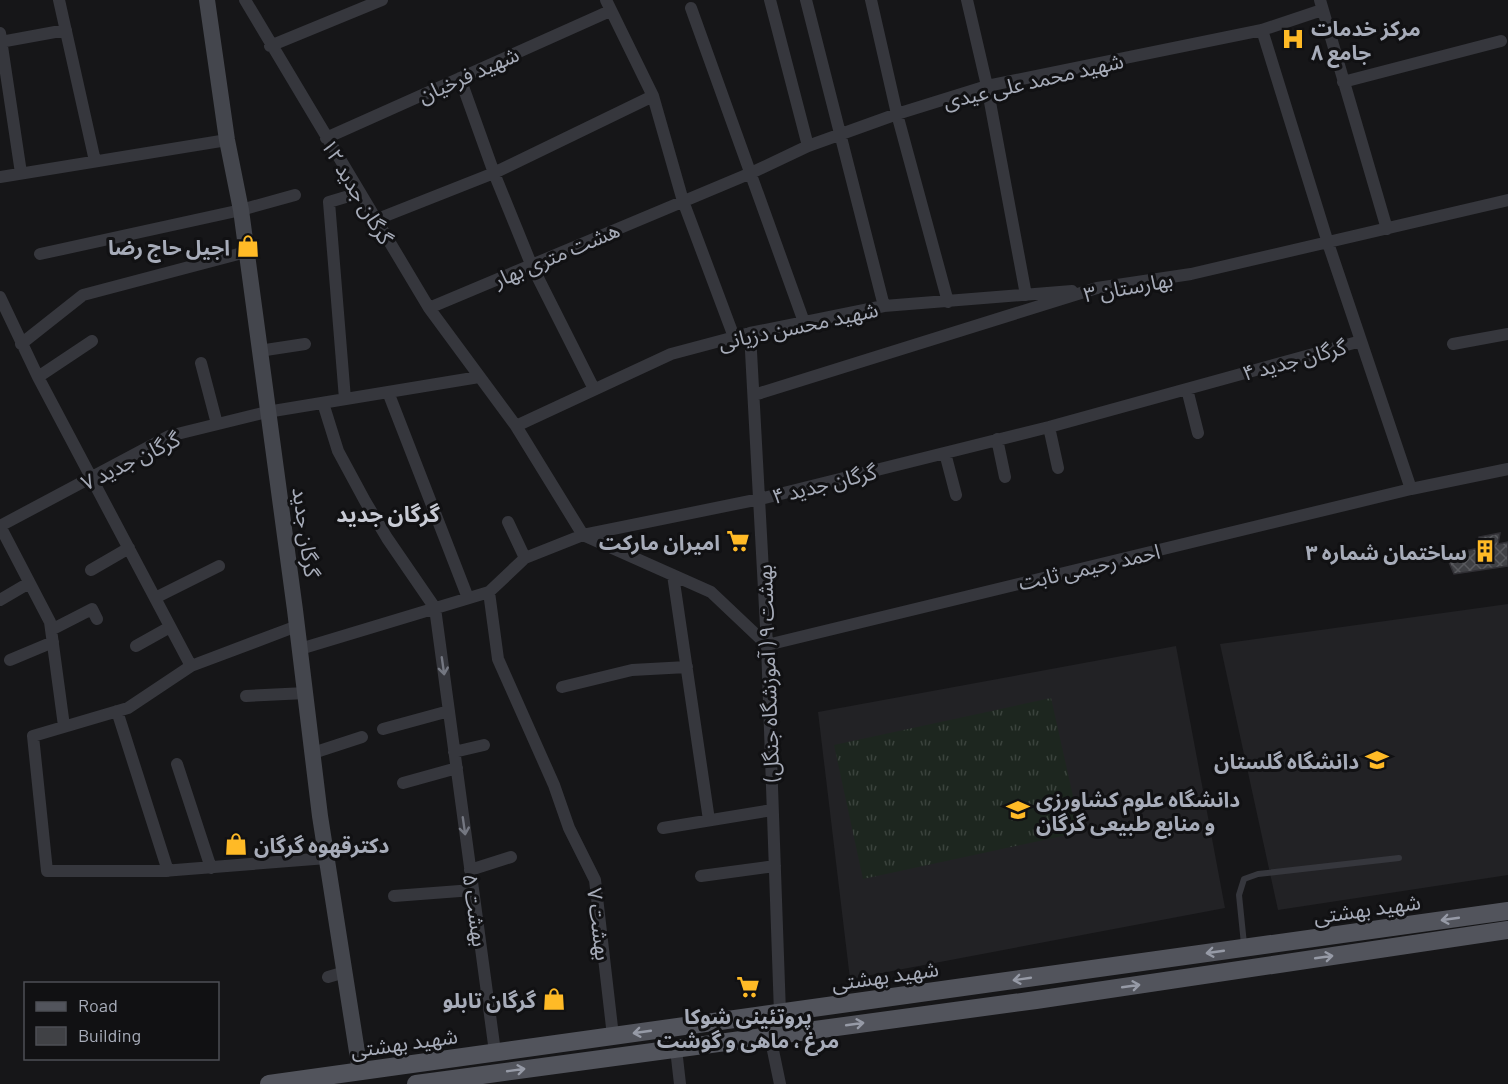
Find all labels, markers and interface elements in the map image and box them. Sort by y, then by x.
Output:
place label: مرکز خدمات جامع ۸ [1311,15,1421,68]
hospital icon: مرکز خدمات جامع ۸ [1280,26,1306,52]
street label: شهید فرخیان [414,41,523,108]
street label: شهید محمد علی عیدی [940,47,1126,114]
street label: گرگان جدید ۱۲ [316,134,399,249]
street label: هشت متری بهار [488,216,623,293]
shop icon: اجیل حاج رضا [235,233,261,259]
place label: اجیل حاج رضا [108,234,230,263]
street label: بهارستان ۳ [1081,266,1175,307]
street label: شهید محسن دزیانی [716,296,880,355]
street label: گرگان جدید ۴ [1239,333,1349,386]
street label: گرگان جدید ۷ [77,425,184,496]
street label: گرگان جدید ۴ [769,458,879,509]
street label: گرگان جدید [287,485,326,579]
district label: گرگان جدید [336,500,441,527]
supermarket icon: امیران مارکت [725,528,751,554]
place label: امیران مارکت [599,529,720,555]
street label: احمد رحیمی ثابت [1016,538,1163,595]
building icon: ساختمان شماره ۳ [1472,538,1498,564]
place label: ساختمان شماره ۳ [1305,539,1467,565]
street label: بهشت ۹ ( آموزشگاه جنگل) [751,564,784,783]
one-way arrow [438,656,449,676]
school or university icon: دانشگاه گلستان [1364,747,1390,773]
place label: دانشگاه گلستان [1214,748,1359,774]
place label: دانشگاه علوم کشاورزی و منابع طبیعی گرگان [1036,786,1240,839]
school or university icon: دانشگاه علوم کشاورزی و منابع طبیعی گرگان [1005,797,1031,823]
one-way arrow [459,816,470,836]
shop icon: دکترقهوه گرگان [223,831,249,857]
place label: دکترقهوه گرگان [254,832,390,858]
street label: بهشت ۵ [458,872,493,948]
street label: بهشت ۷ [582,886,617,962]
street label: شهید بهشتی [1312,888,1422,929]
one-way arrow [1441,914,1460,925]
one-way arrow [1206,946,1226,957]
one-way arrow [1313,952,1333,963]
street label: شهید بهشتی [830,955,940,996]
one-way arrow [1013,973,1033,984]
supermarket icon: پروتئینی شوکا مرغ‌ ، ماهی و گوشت [735,974,761,1000]
one-way arrow [1120,980,1140,991]
legend [24,982,219,1060]
shop icon: گرگان تابلو [541,986,567,1012]
place label: گرگان تابلو [443,987,536,1013]
text: Road [78,994,118,1016]
place label: پروتئینی شوکا مرغ‌ ، ماهی و گوشت [657,1003,839,1056]
one-way arrow [844,1019,864,1030]
street label: شهید بهشتی [349,1022,459,1063]
text: Building [78,1024,141,1046]
one-way arrow [632,1026,652,1037]
one-way arrow [505,1065,525,1076]

